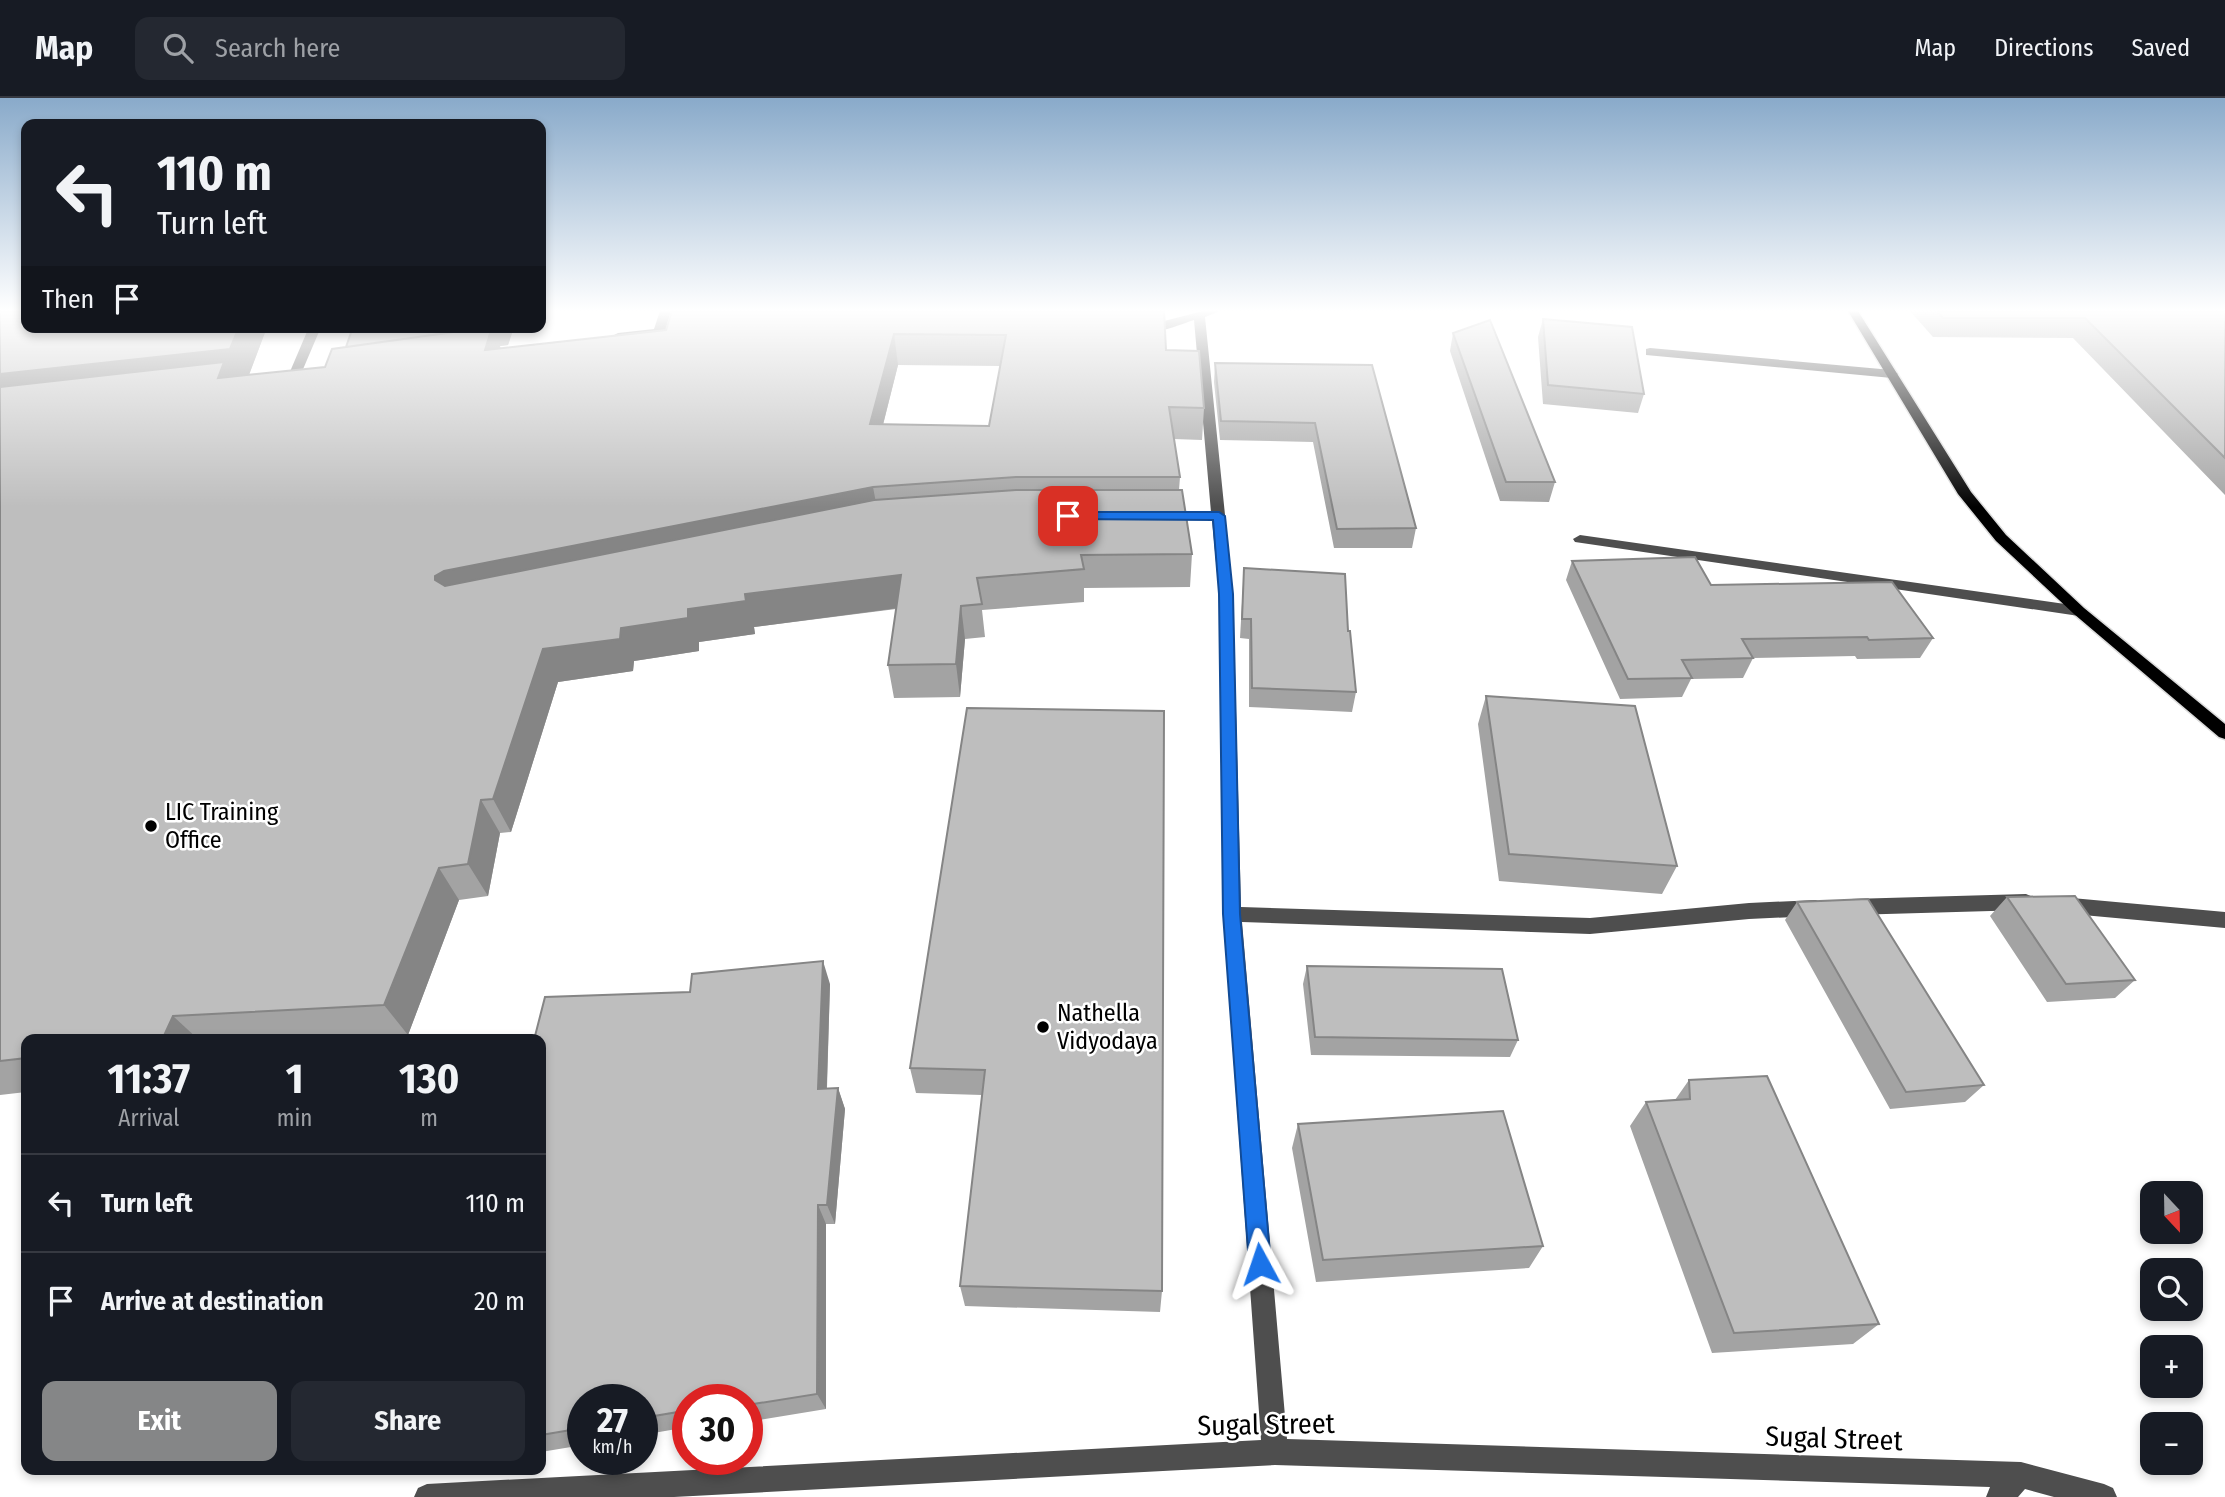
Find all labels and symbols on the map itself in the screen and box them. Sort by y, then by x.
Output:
pin [1038,486,1098,546]
place label: LIC Training Office [165,798,279,854]
marker: LIC Training Office [143,818,159,834]
place label: Nathella Vidyodaya [1057,999,1158,1055]
marker: Nathella Vidyodaya [1035,1019,1051,1035]
north arrow [2140,1181,2203,1244]
position arrow [1223,1227,1297,1301]
speed limit sign: 30 [672,1384,763,1475]
street label: Sugal Street [1197,1407,1336,1442]
street label: Sugal Street [1765,1420,1904,1457]

